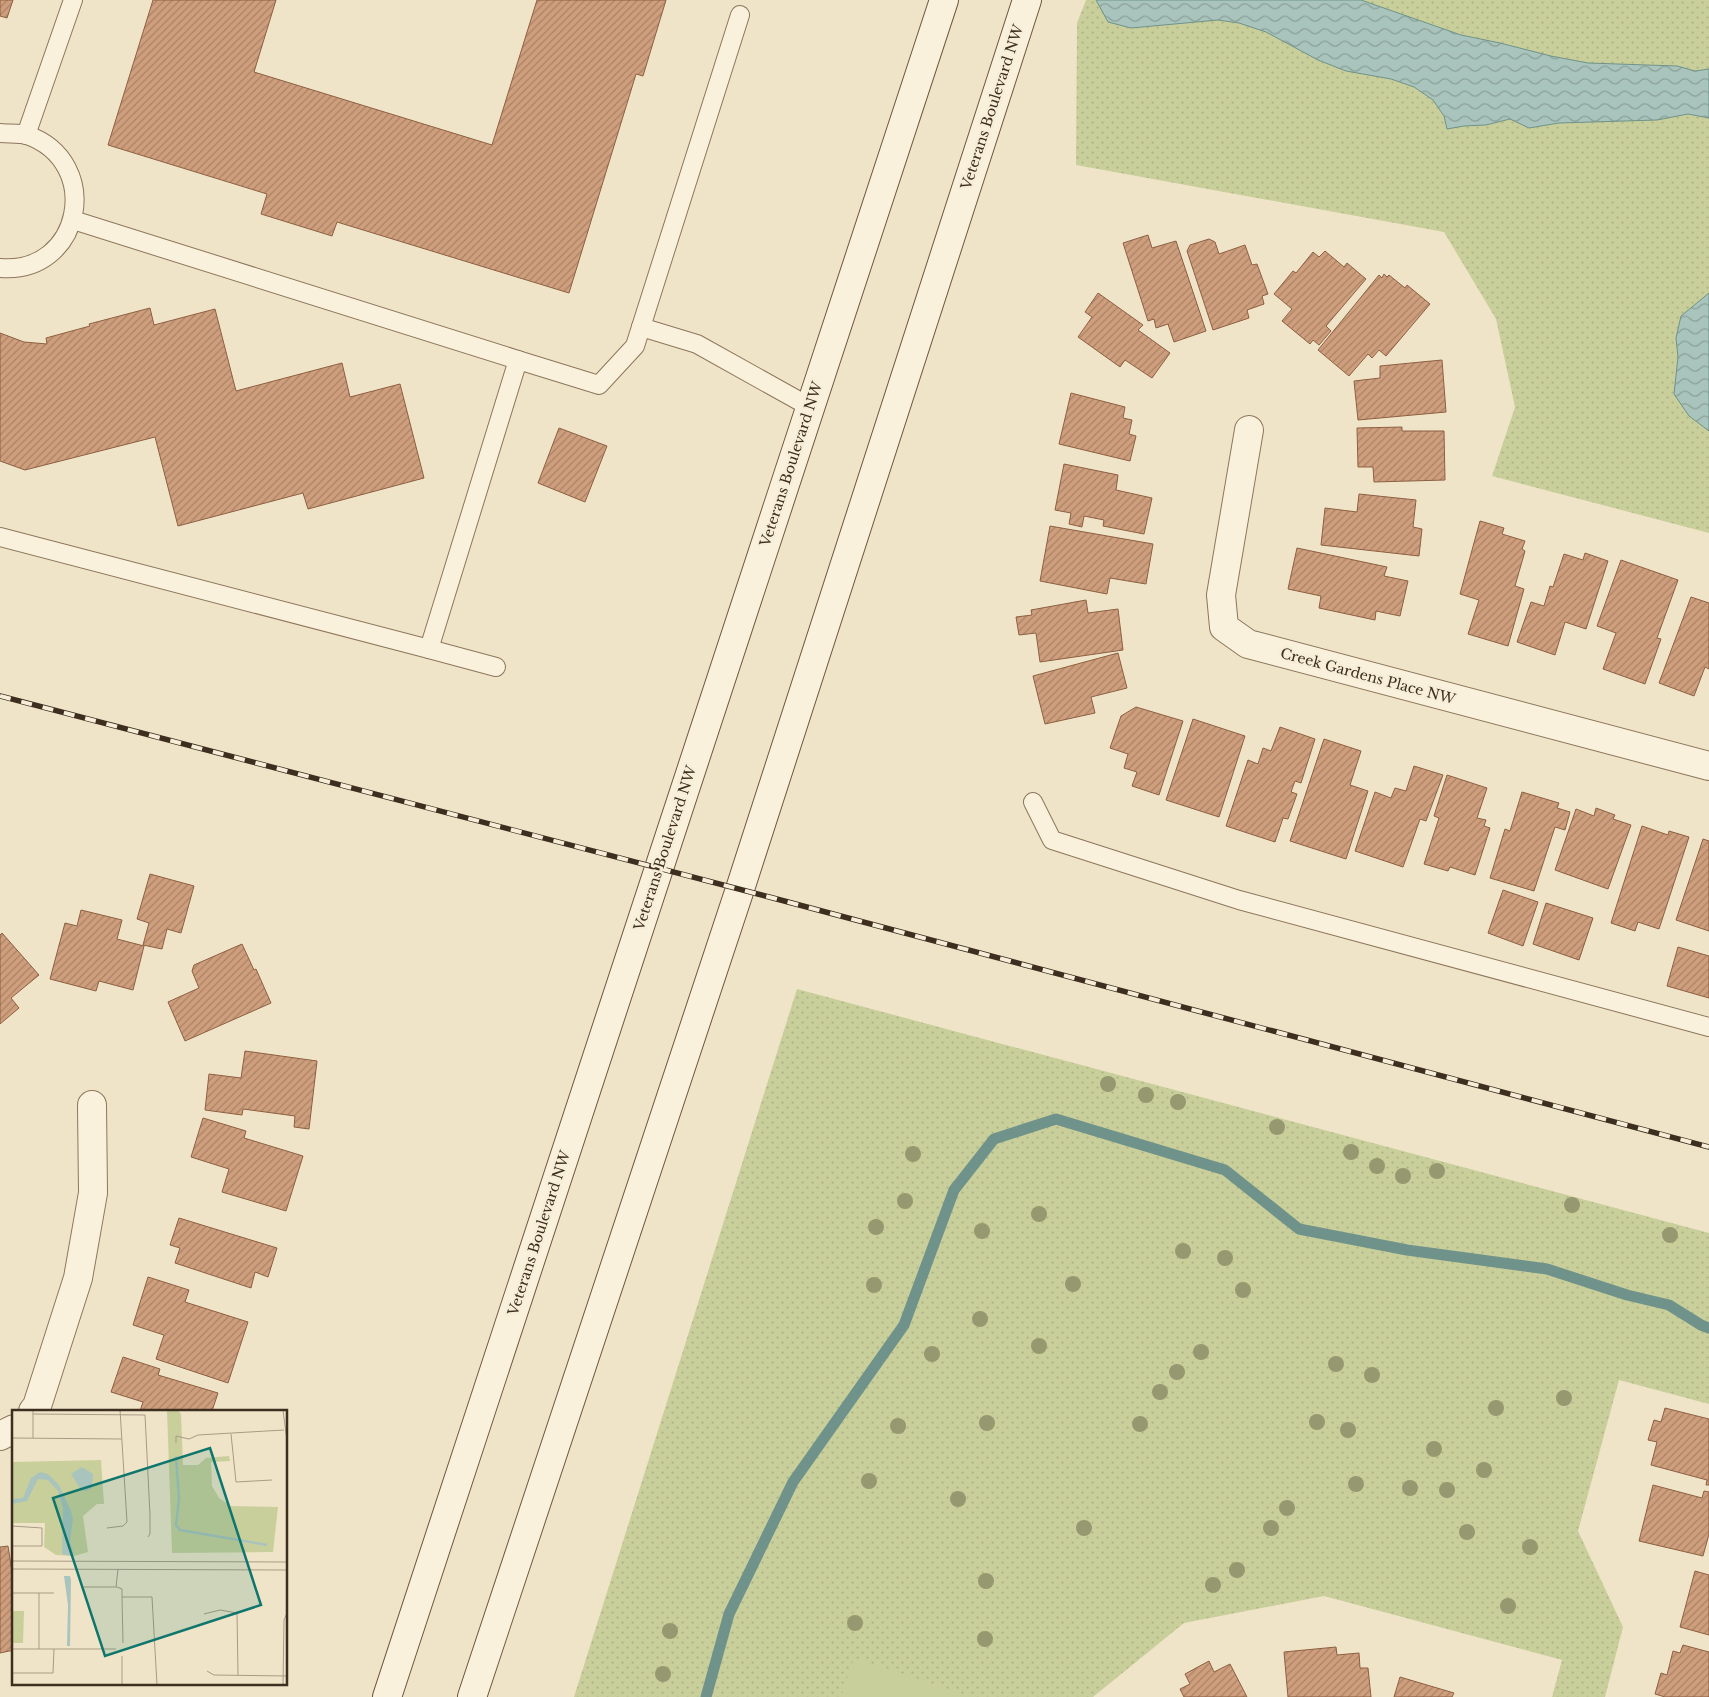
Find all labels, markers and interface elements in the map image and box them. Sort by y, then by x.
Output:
street label: Veterans Boulevard NW [956,22,1027,193]
street label: Veterans Boulevard NW [755,379,826,550]
street label: Creek Gardens Place NW [1278,644,1458,708]
street label: Veterans Boulevard NW [629,763,700,934]
street label: Veterans Boulevard NW [503,1148,574,1319]
inset map [12,1410,288,1684]

